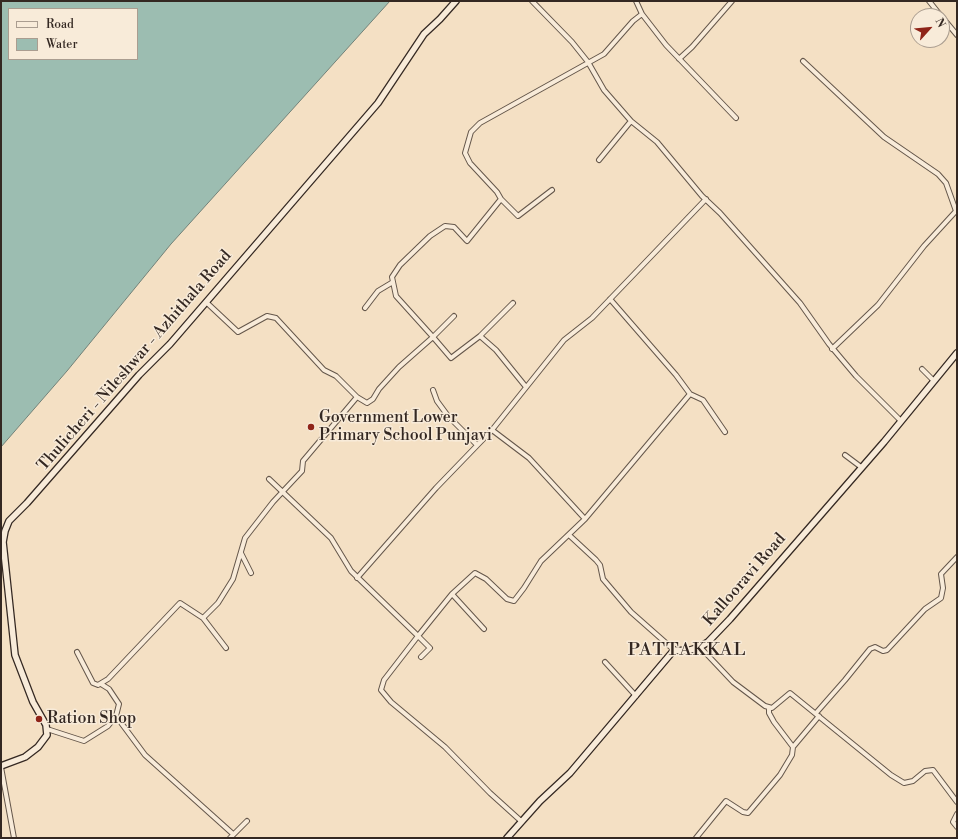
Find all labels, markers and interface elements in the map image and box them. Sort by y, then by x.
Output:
legend [8,8,138,60]
north arrow [910,8,950,48]
text: N [932,16,948,30]
text: Road [46,17,74,32]
text: Water [46,37,78,52]
street label: Thulicheri - Nileshwar - Azhithala Road [34,247,236,475]
place label: Government Lower Primary School Punjavi [319,408,492,446]
marker: Government Lower Primary School Punjavi [306,422,316,432]
street label: Kallooravi Road [700,530,790,630]
district label: PATTAKKAL [628,640,746,662]
place label: Ration Shop [47,709,136,729]
marker: Ration Shop [34,714,44,724]

